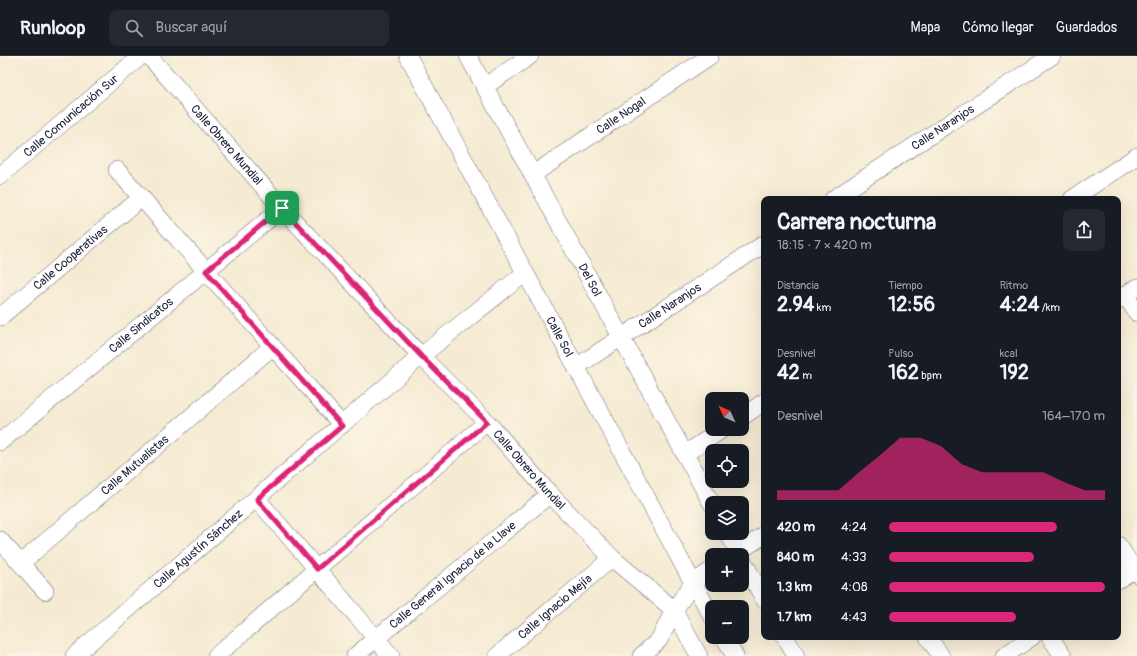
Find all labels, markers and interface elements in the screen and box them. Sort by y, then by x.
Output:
search box [109,10,389,46]
text: Runloop [20,16,85,40]
icon: search [123,17,145,39]
text: Buscar aquí [155,18,227,37]
text: Mapa [911,19,940,36]
text: Cómo llegar [962,19,1034,36]
text: Guardados [1056,19,1117,36]
street label: Calle Comunicación Sur [20,71,122,160]
street label: Calle Nogal [593,94,649,137]
street label: Calle Naranjos [908,101,977,153]
street label: Calle Obrero Mundial [188,102,266,188]
pin [265,191,299,225]
icon: arrive [271,197,293,219]
text: Carrera nocturna [777,208,936,236]
button: share [1063,209,1105,251]
street label: Calle Cooperativas [30,222,111,293]
text: 18:15 · 7 × 420 m [777,237,872,253]
street label: Del Sol [575,261,605,299]
street label: Calle Naranjos [636,279,704,332]
text: Distancia [777,279,819,292]
text: Tiempo [888,279,923,292]
text: Ritmo [1000,279,1028,292]
text: 2.94 [777,292,814,317]
text: 12:56 [888,292,935,317]
text: 4:24 [1000,292,1039,317]
street label: Calle Sindicatos [106,294,177,356]
text: km [814,301,831,314]
text: /km [1039,301,1060,314]
street label: Calle Sol [543,314,577,359]
text: Desnivel [777,347,816,360]
text: Pulso [888,347,913,360]
text: kcal [1000,347,1018,360]
text: 42 [777,360,800,385]
text: 162 [888,360,919,385]
text: 192 [1000,360,1029,385]
text: m [800,369,812,382]
text: bpm [919,369,942,382]
north arrow [705,392,749,436]
map controls [705,392,749,644]
text: Desnivel [777,408,823,424]
text: 164–170 m [1042,408,1105,424]
street label: Calle Obrero Mundial [490,427,569,513]
street label: Calle Mutualistas [98,431,172,498]
button: locate [705,444,749,488]
button: layers [705,496,749,540]
street label: Calle Agustín Sánchez [150,506,246,592]
street label: Calle General Ignacio de la Llave [386,518,519,632]
text: 420 m [777,519,815,535]
text: 4:24 [841,519,867,535]
button: + [705,548,749,592]
text: 840 m [777,549,814,565]
text: 4:33 [841,549,867,565]
street label: Calle Ignacio Mejía [515,571,595,642]
text: 1.3 km [777,579,812,595]
text: 4:08 [841,579,867,595]
button: − [705,600,749,644]
text: 1.7 km [777,609,812,625]
text: 4:43 [841,609,867,625]

